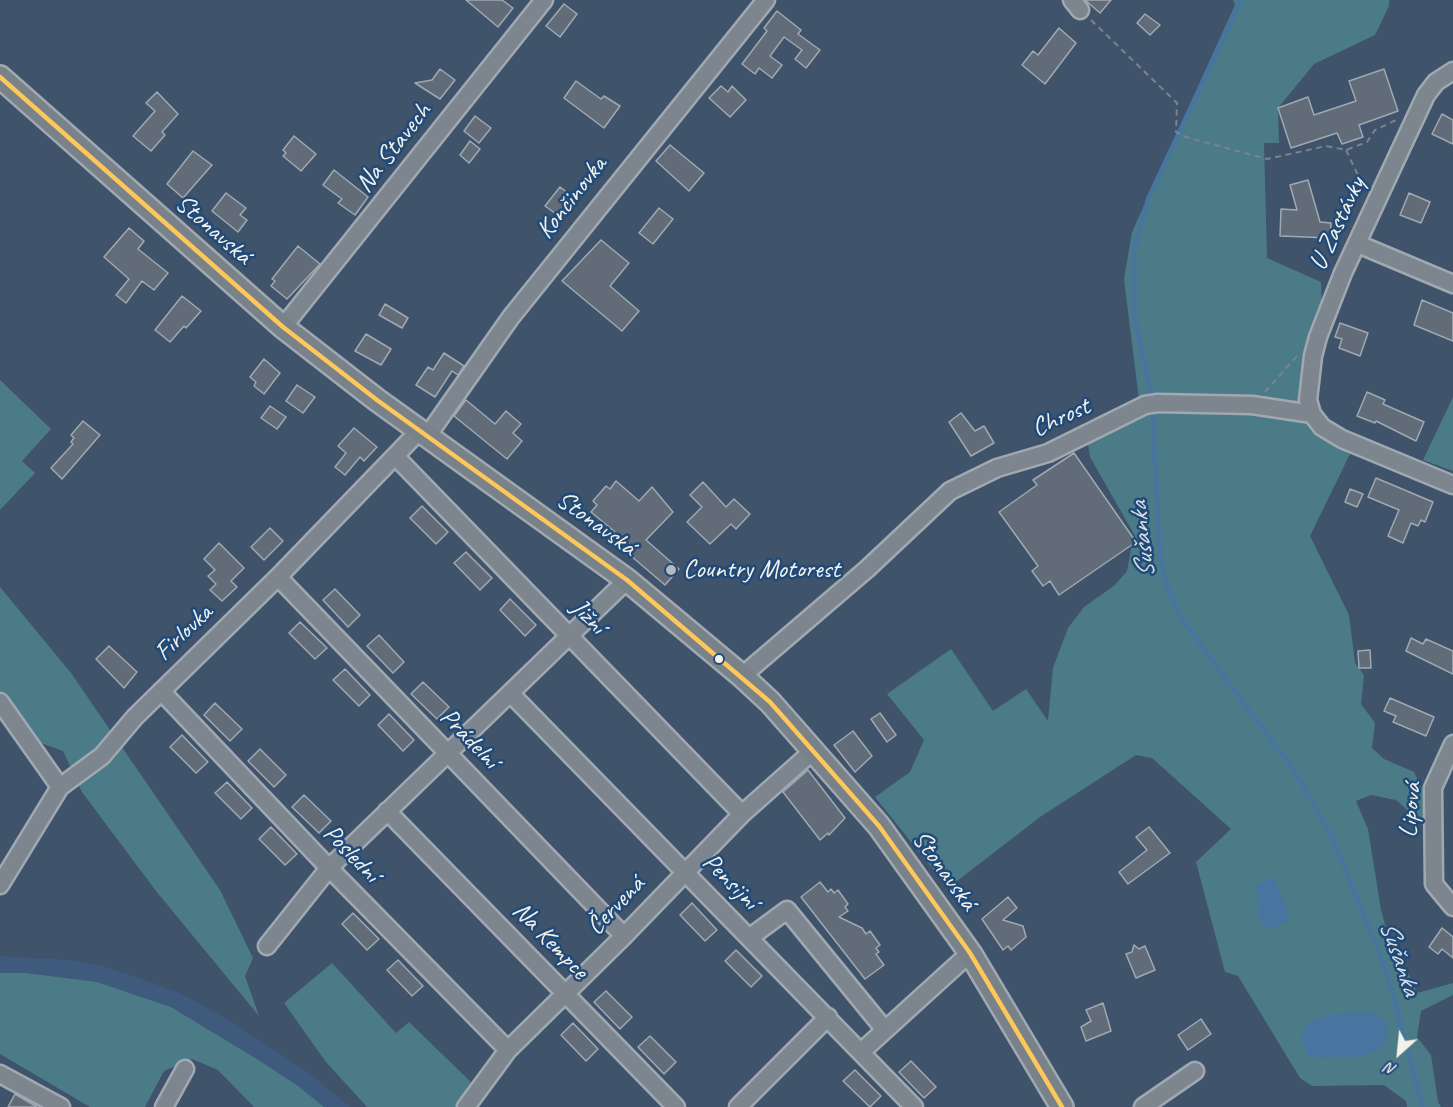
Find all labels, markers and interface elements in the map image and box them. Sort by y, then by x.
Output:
street label: Na Stavech [349,97,439,199]
street label: Končinovka [530,150,614,246]
street label: U Zastávky [1303,173,1373,275]
street label: Stonavská [168,188,258,272]
street label: Chrost [1027,391,1095,445]
street label: Stonavská [550,485,642,563]
water label: Sušanka [1123,500,1163,580]
place label: Country Motorest [683,554,840,586]
marker: Country Motorest [664,563,678,577]
street label: Jižní [564,593,612,641]
street label: Firlovka [148,598,220,668]
unlabelled marker [713,653,725,665]
street label: Prádelní [433,702,505,776]
street label: Lipová [1393,781,1429,839]
street label: Poslední [316,818,386,890]
street label: Stonavská [905,825,983,917]
street label: Pensijní [695,847,765,917]
street label: Červená [580,870,652,942]
street label: Na Kempce [505,896,595,986]
water label: Sušanka [1371,917,1427,999]
north arrow [1369,1023,1429,1083]
text: N [1382,1058,1400,1080]

